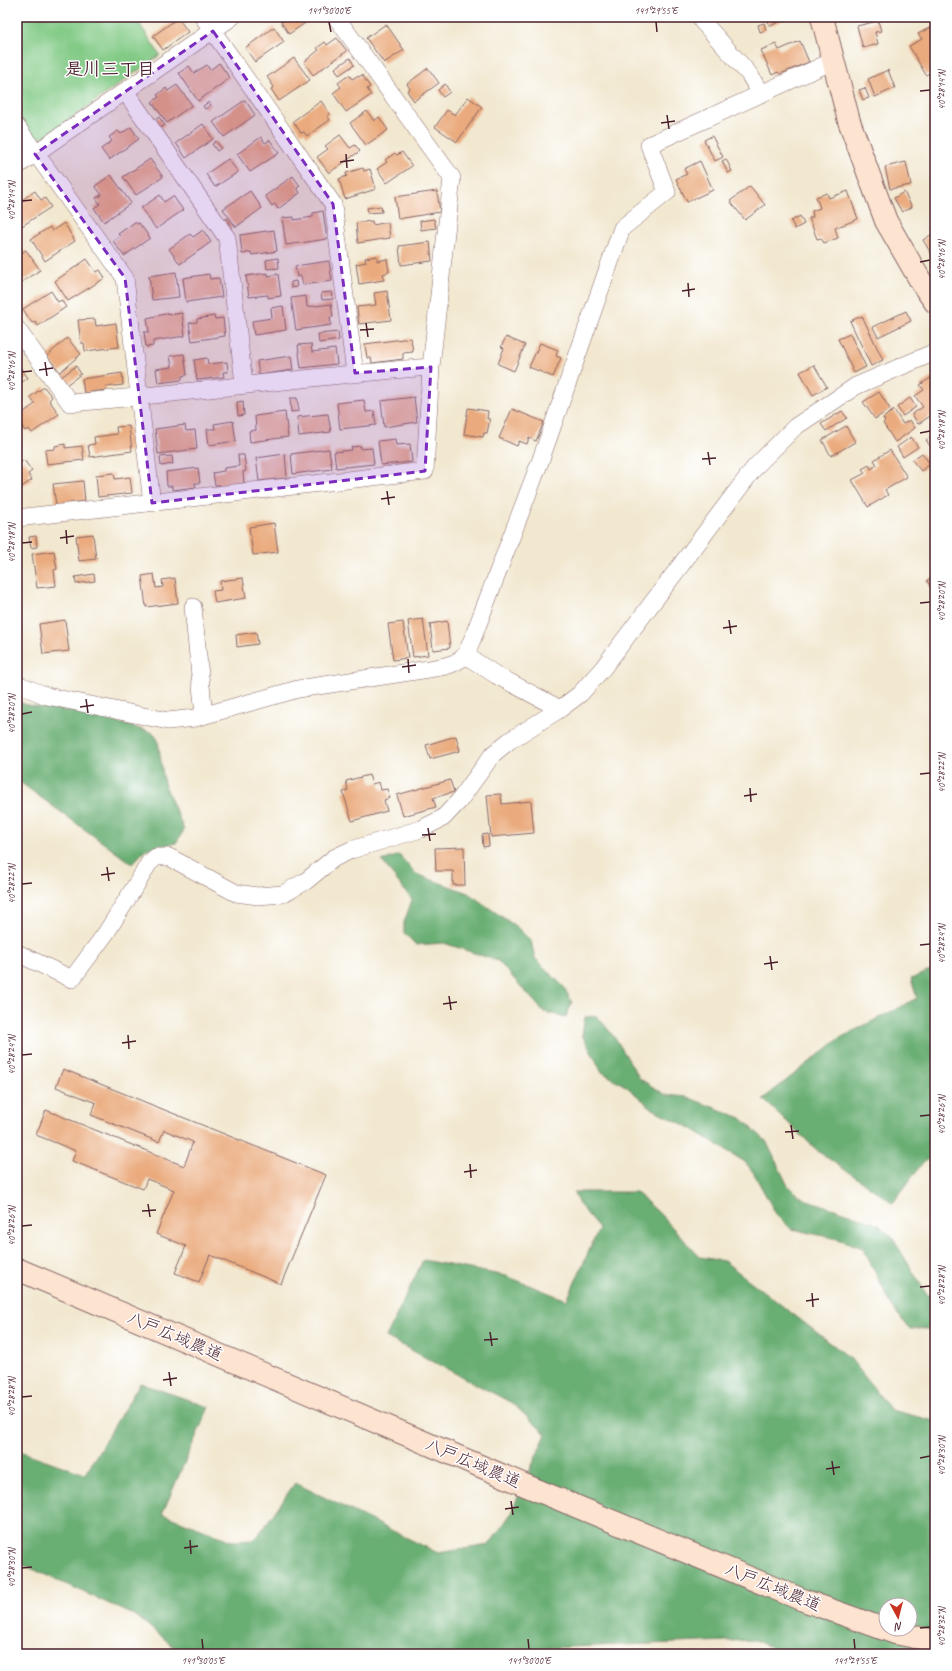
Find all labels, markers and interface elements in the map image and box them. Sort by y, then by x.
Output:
text: 141°30'00"E [307,4,352,17]
text: 141°29'55"E [634,4,679,17]
district label: 是川三丁目 [65,58,155,80]
text: 40°28'14"N [935,68,948,110]
text: 40°28'14"N [5,179,18,221]
text: 40°28'16"N [935,238,948,280]
text: 40°28'16"N [5,350,18,392]
text: 40°28'18"N [935,409,948,451]
text: 40°28'18"N [5,521,18,563]
text: 40°28'20"N [935,580,948,622]
text: 40°28'20"N [5,692,18,734]
text: 40°28'22"N [935,751,948,793]
text: 40°28'22"N [5,862,18,904]
text: 40°28'24"N [935,922,948,964]
text: 40°28'24"N [5,1033,18,1075]
text: 40°28'26"N [935,1093,948,1135]
text: 40°28'26"N [5,1204,18,1246]
text: 40°28'28"N [935,1264,948,1306]
street label: 八戸広域農道 [124,1306,226,1366]
text: 40°28'28"N [5,1375,18,1417]
street label: 八戸広域農道 [422,1433,524,1493]
text: 40°28'30"N [935,1434,948,1476]
text: 40°28'30"N [5,1546,18,1588]
street label: 八戸広域農道 [722,1558,824,1616]
north arrow [878,1597,918,1637]
text: 40°28'32"N [935,1605,948,1647]
text: N [893,1620,903,1635]
text: 141°30'05"E [181,1654,226,1667]
text: 141°30'00"E [507,1654,552,1667]
text: 141°29'55"E [833,1654,878,1667]

